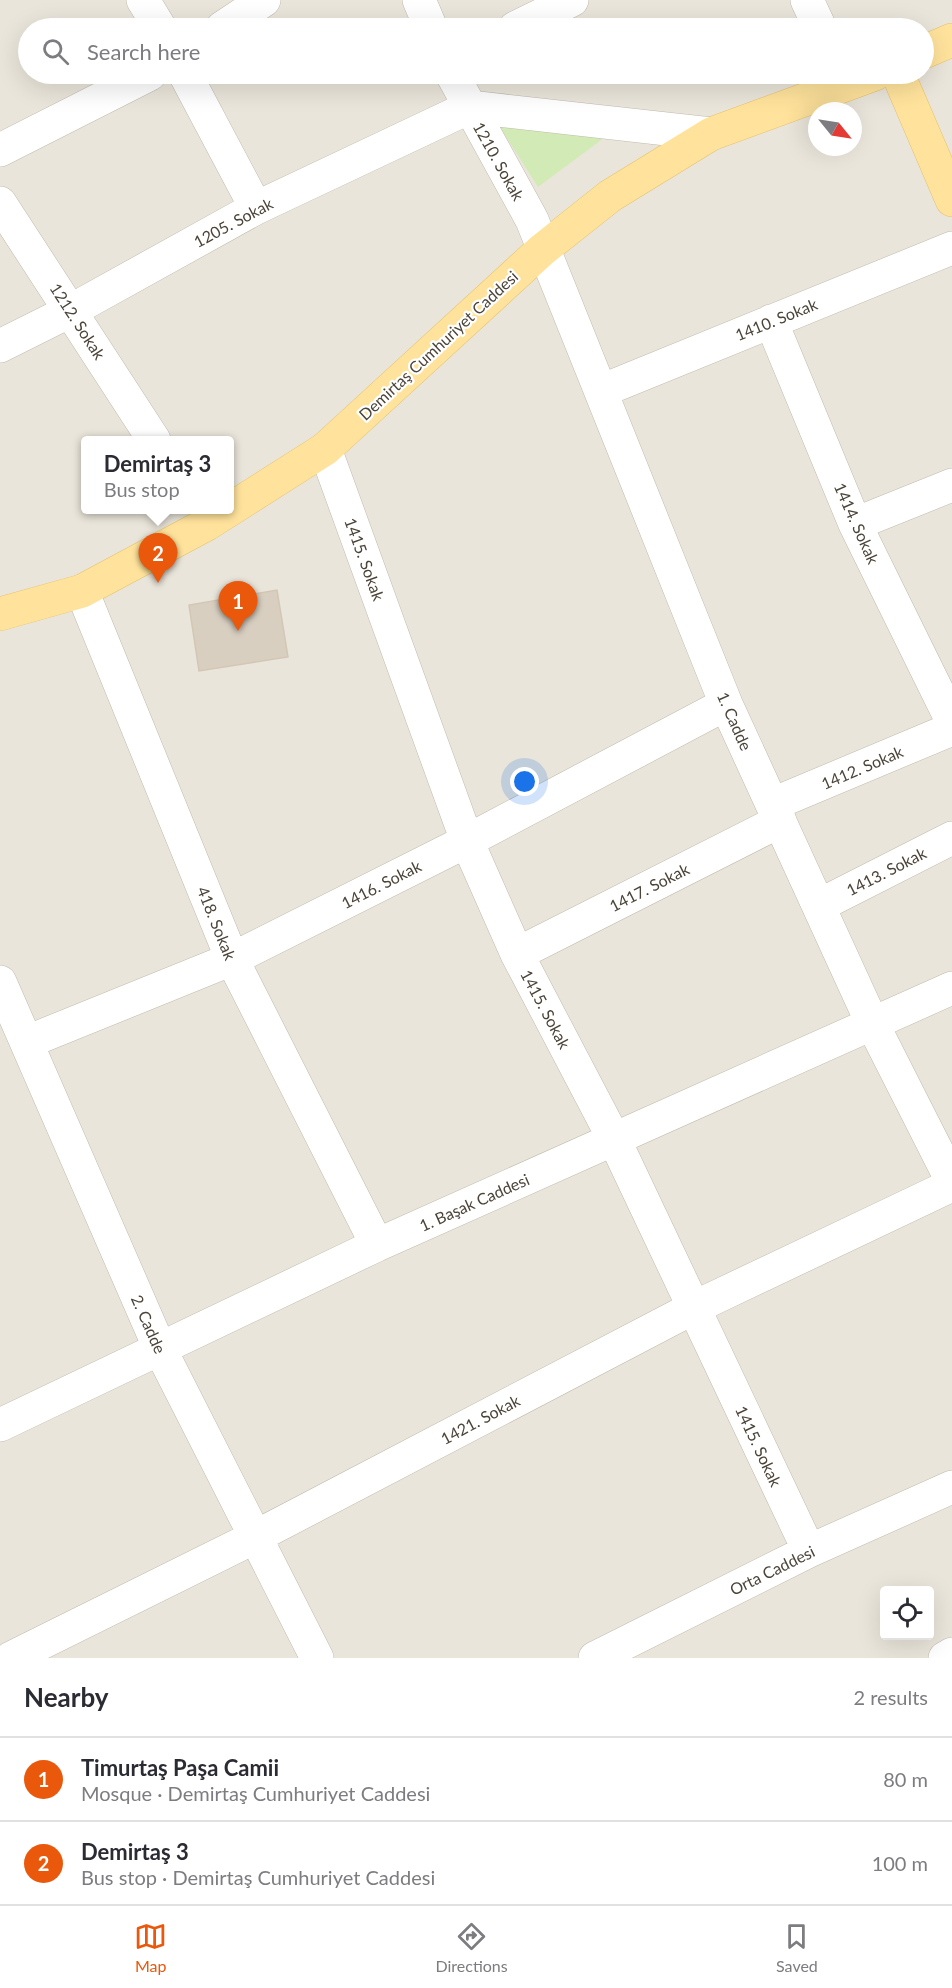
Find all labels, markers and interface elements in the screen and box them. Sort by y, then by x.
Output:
search box [18,18,934,84]
icon: search [39,35,72,68]
text: Search here [87,38,200,65]
north arrow [808,102,862,156]
street label: 1210. Sokak [470,118,529,204]
street label: 1205. Sokak [190,193,277,251]
street label: Demirtaş Cumhuriyet Caddesi [355,266,521,424]
street label: 1212. Sokak [46,279,110,363]
street label: 1410. Sokak [732,294,821,344]
popup [81,436,234,514]
text: Demirtaş 3 [104,450,211,477]
text: Bus stop [104,477,180,501]
street label: 1414. Sokak [831,479,884,567]
street label: 1415. Sokak [341,515,389,604]
pin: 2 [138,534,178,583]
pin: 1 [218,582,258,631]
street label: 1. Cadde [714,689,756,753]
street label: 1412. Sokak [818,741,907,793]
your location [510,767,539,796]
street label: 1413. Sokak [843,842,930,899]
street label: 1416. Sokak [338,855,425,912]
street label: 1417. Sokak [606,858,693,915]
street label: 418. Sokak [194,883,241,963]
street label: 1415. Sokak [517,966,575,1053]
street label: 1. Başak Caddesi [416,1169,532,1235]
street label: 2. Cadde [128,1292,170,1356]
street label: 1421. Sokak [437,1390,524,1448]
street label: 1415. Sokak [732,1403,786,1490]
street label: Orta Caddesi [726,1541,818,1599]
map controls [880,1586,934,1640]
button: locate [880,1586,934,1640]
text: Nearby [24,1681,109,1713]
text: 2 results [853,1685,928,1709]
text: Timurtaş Paşa Camii [81,1754,279,1781]
text: 1 [38,1767,49,1791]
text: 80 m [883,1767,928,1791]
text: Mosque · Demirtaş Cumhuriyet Caddesi [81,1781,430,1805]
text: Demirtaş 3 [81,1838,189,1865]
text: 2 [38,1851,49,1875]
text: 100 m [872,1851,928,1875]
text: Bus stop · Demirtaş Cumhuriyet Caddesi [81,1865,435,1889]
tab: Map [134,1920,167,1975]
tab: Directions [435,1920,508,1975]
tab: Saved [776,1920,818,1975]

